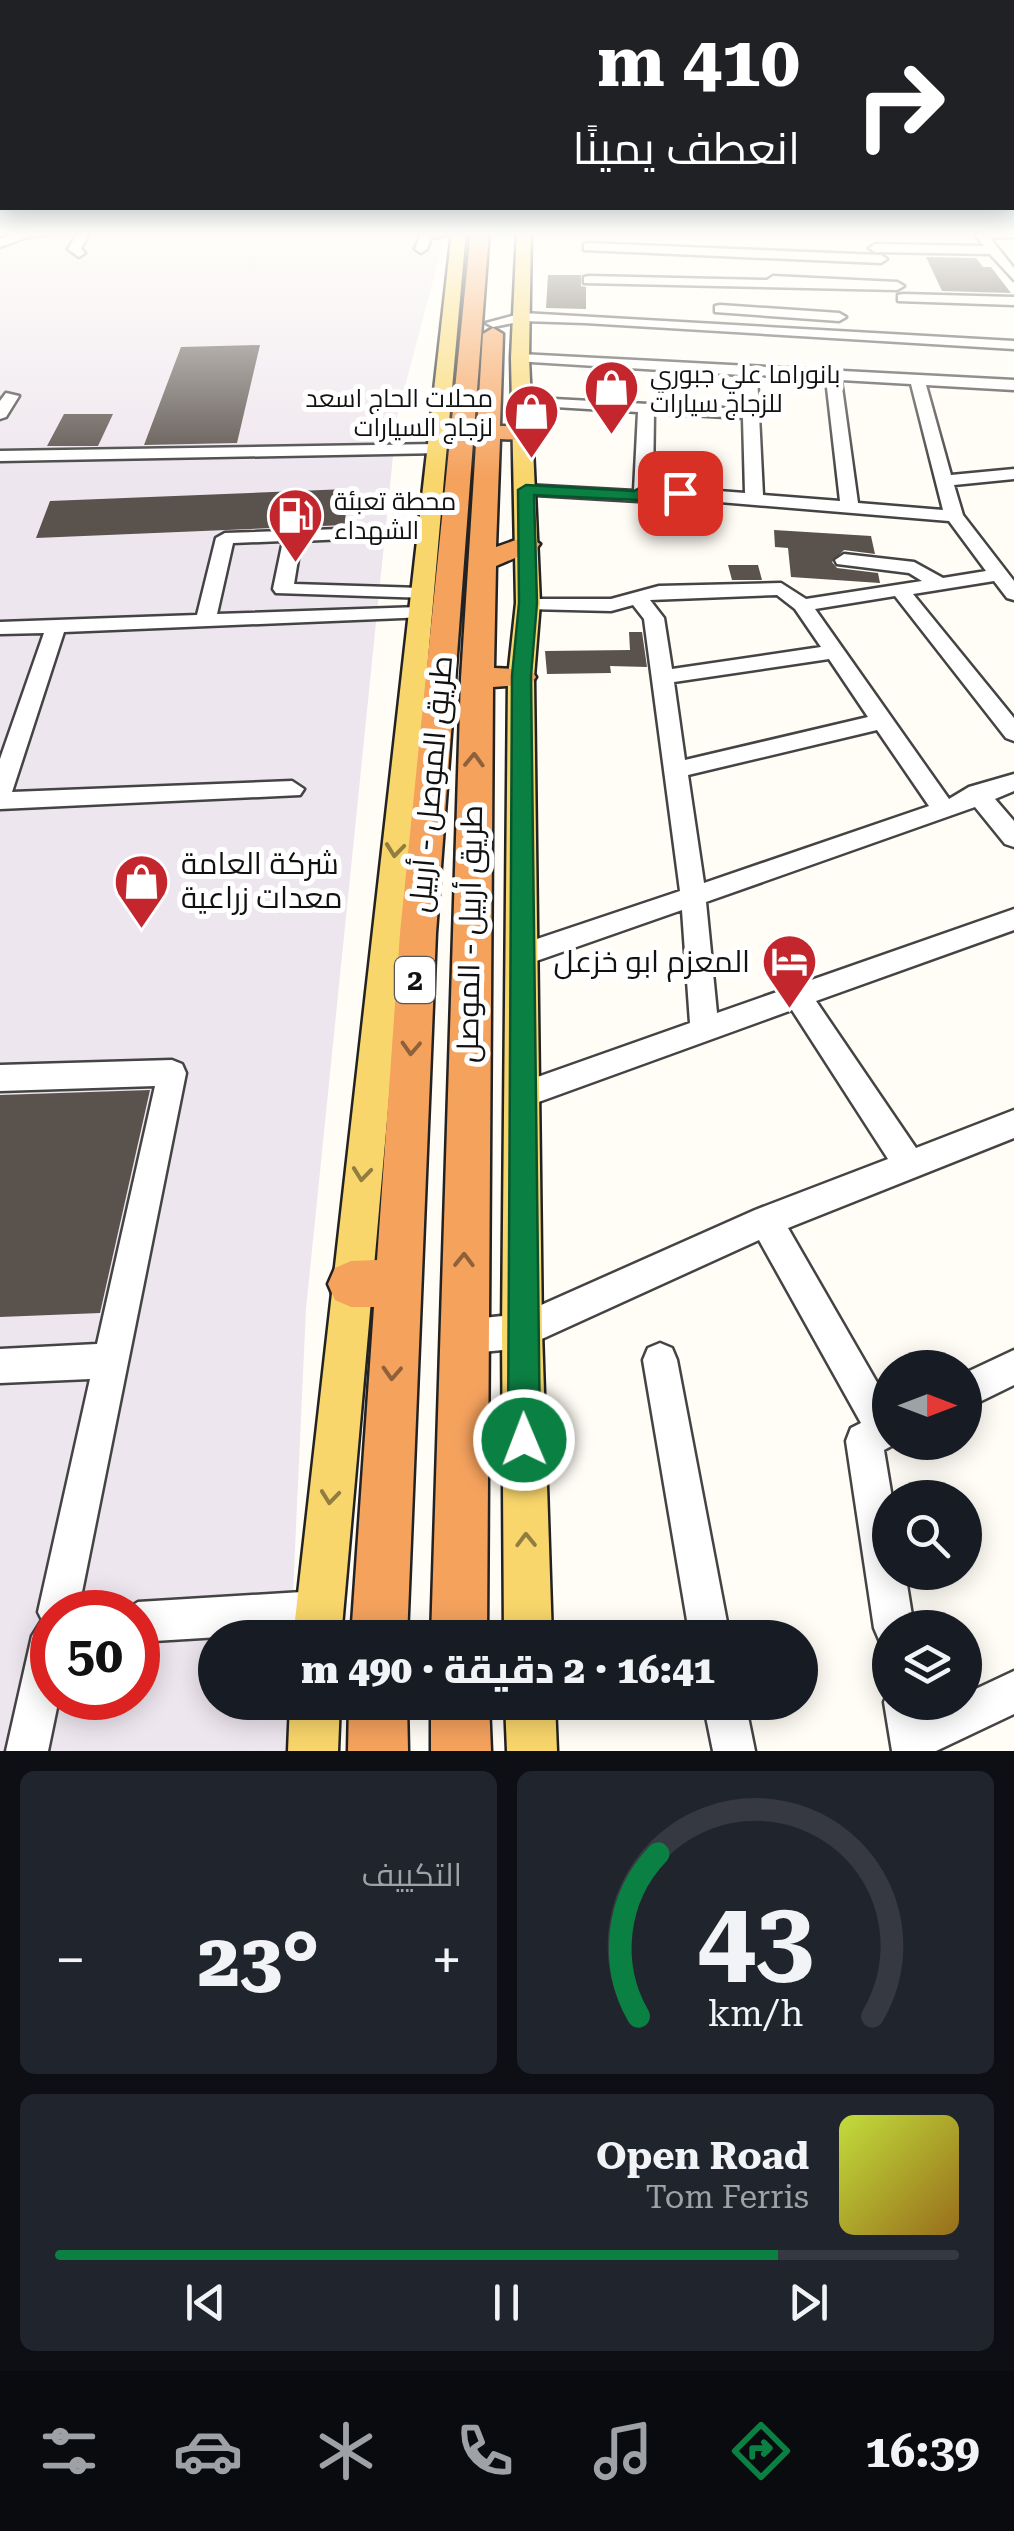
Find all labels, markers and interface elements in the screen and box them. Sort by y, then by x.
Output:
text: 410 m [597,21,800,103]
icon: right [835,40,965,170]
text: انعطف يمينًا [573,122,800,175]
shop icon: بانوراما علي جبوري للزجاج سيارات [581,358,641,437]
place label: بانوراما علي جبوري للزجاج سيارات [650,360,840,420]
shop icon: محلات الحاج اسعد لزجاج السيارات [502,382,562,461]
place label: محلات الحاج اسعد لزجاج السيارات [305,384,493,444]
pin [638,451,723,536]
icon: arrive [653,466,708,521]
fuel station icon: محطة تعبئة الشهداء [265,485,325,564]
place label: محطة تعبئة الشهداء [334,487,456,545]
street label: طريق الموصل - أربيل [401,654,460,914]
one-way arrow [463,752,484,768]
street label: طريق أربيل - الموصل [449,805,490,1063]
one-way arrow [384,843,406,859]
place label: شركة العامة معدات زراعية [181,846,343,915]
shop icon: شركة العامة معدات زراعية [112,851,172,930]
hotel icon: المعزم ابو خزعل [759,932,819,1011]
place label: المعزم ابو خزعل [554,944,750,982]
road number: 2 [395,957,435,1003]
one-way arrow [401,1041,422,1057]
one-way arrow [352,1166,373,1182]
one-way arrow [453,1252,475,1268]
north arrow [872,1350,982,1460]
map controls [872,1350,982,1720]
one-way arrow [382,1365,403,1381]
position arrow [472,1388,576,1492]
button: search [872,1480,982,1590]
one-way arrow [319,1489,341,1505]
one-way arrow [515,1532,537,1548]
speed limit sign: 50 [30,1590,160,1720]
button: layers [872,1610,982,1720]
text: 16:41 · 2 دقيقة · 490 m [301,1648,715,1692]
text: التكييف [362,1856,462,1894]
text: 43 [697,1878,814,1999]
text: 23° [198,1916,319,2004]
text: − [55,1928,86,1992]
text: + [431,1928,462,1992]
text: km/h [708,1993,803,2035]
text: Open Road [596,2134,809,2178]
text: Tom Ferris [646,2178,809,2216]
icon: previous [178,2275,233,2330]
icon: pause [479,2275,534,2330]
icon: next [781,2275,836,2330]
icon: filters [34,2416,104,2486]
icon: car [173,2416,243,2486]
icon: climate [311,2416,381,2486]
icon: phone [450,2416,520,2486]
icon: music [588,2416,658,2486]
icon: directions [726,2416,796,2486]
text: 16:39 [865,2425,980,2478]

